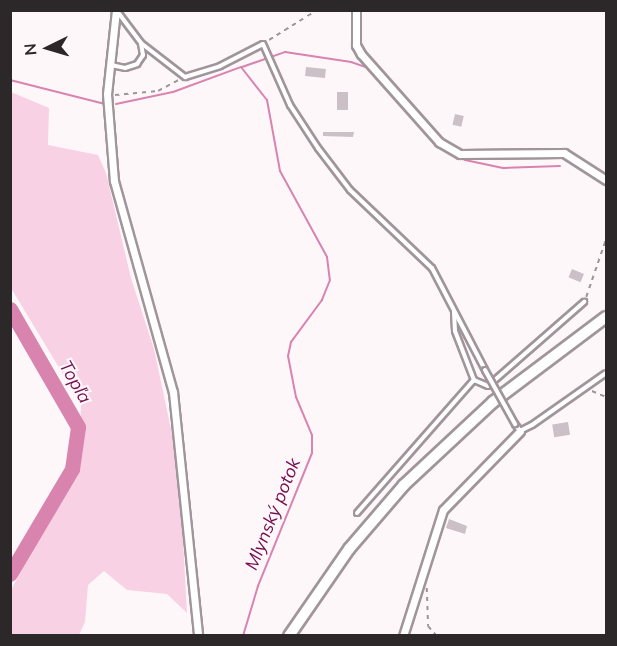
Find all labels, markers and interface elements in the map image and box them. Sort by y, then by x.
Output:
north arrow [18,18,78,78]
text: N [20,43,41,56]
water label: Topľa [54,357,96,407]
water label: Mlynský potok [241,455,305,573]

